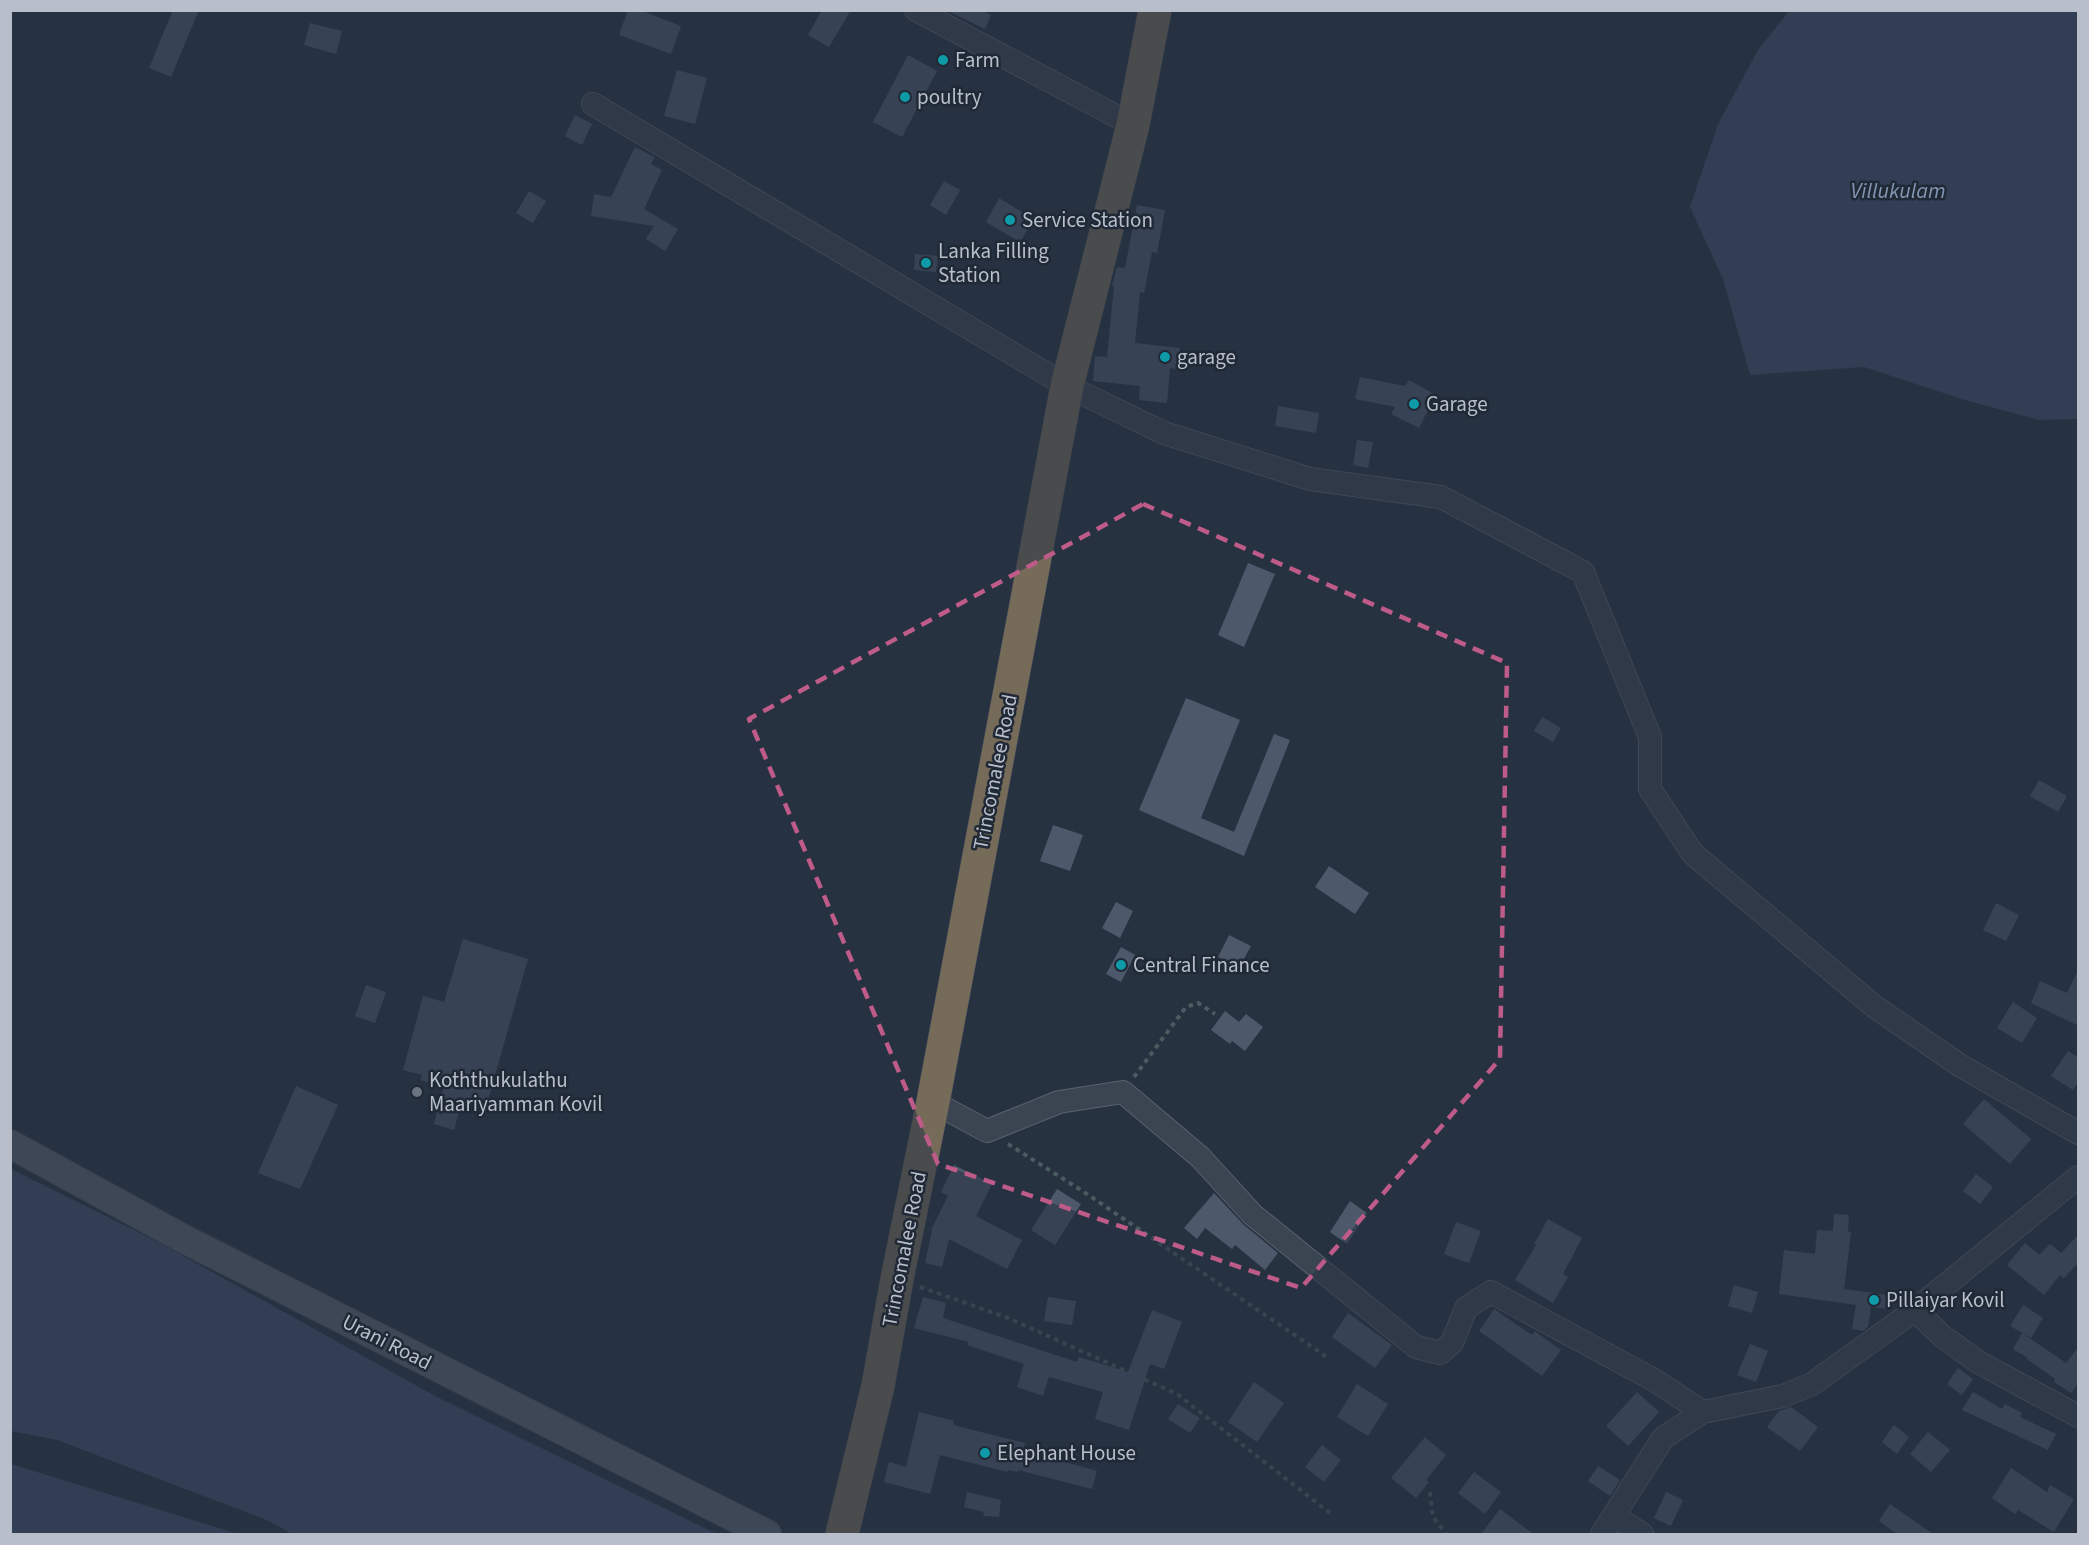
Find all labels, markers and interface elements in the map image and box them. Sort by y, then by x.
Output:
place label: Farm [955,45,1000,75]
marker: Farm [936,53,950,67]
place label: poultry [917,82,982,112]
marker: poultry [898,90,912,104]
water label: Villukulam [1850,175,1946,207]
place label: Service Station [1022,205,1153,235]
marker: Service Station [1003,213,1017,227]
place label: Lanka Filling Station [938,236,1049,290]
marker: Lanka Filling Station [919,256,933,270]
place label: garage [1177,342,1236,372]
marker: garage [1158,350,1172,364]
place label: Garage [1426,389,1488,419]
marker: Garage [1407,397,1421,411]
street label: Trincomalee Road [965,691,1025,853]
place label: Central Finance [1133,950,1270,980]
marker: Central Finance [1114,958,1128,972]
place label: Koththukulathu Maariyamman Kovil [429,1065,603,1119]
marker: Koththukulathu Maariyamman Kovil [410,1085,424,1099]
street label: Trincomalee Road [874,1168,934,1330]
place label: Pillaiyar Kovil [1886,1285,2005,1315]
marker: Pillaiyar Kovil [1867,1293,1881,1307]
street label: Urani Road [337,1307,437,1377]
place label: Elephant House [997,1438,1136,1468]
marker: Elephant House [978,1446,992,1460]

